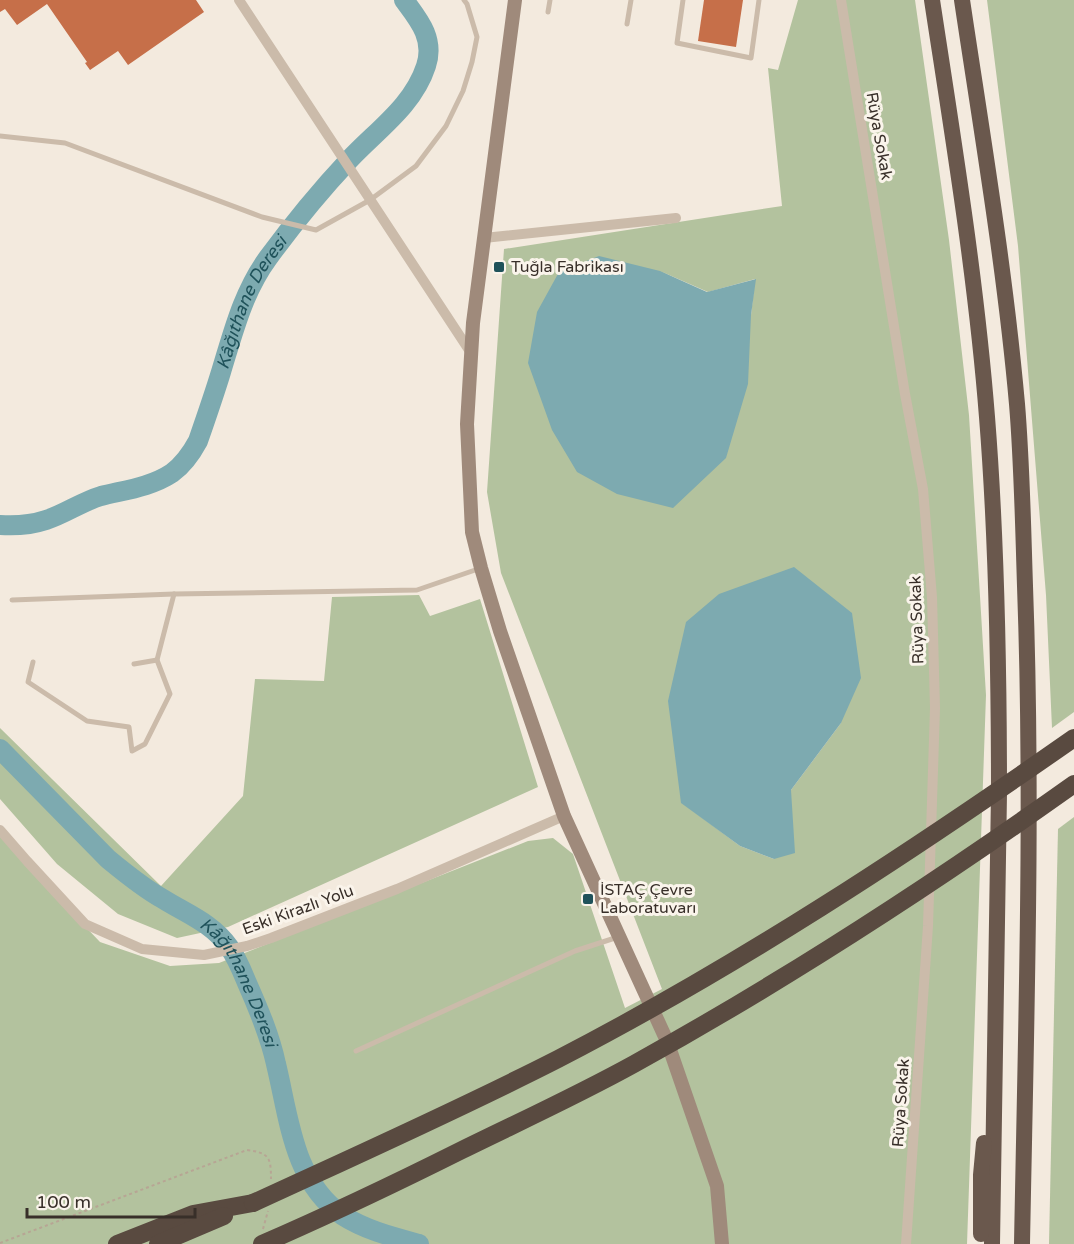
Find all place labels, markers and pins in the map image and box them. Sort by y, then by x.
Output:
place label: Tuğla Fabrikası [511,257,624,277]
marker: Tuğla Fabrikası [492,260,506,274]
place label: İSTAÇ Çevre Laboratuvarı [600,880,696,918]
marker: İSTAÇ Çevre Laboratuvarı [581,892,595,906]

